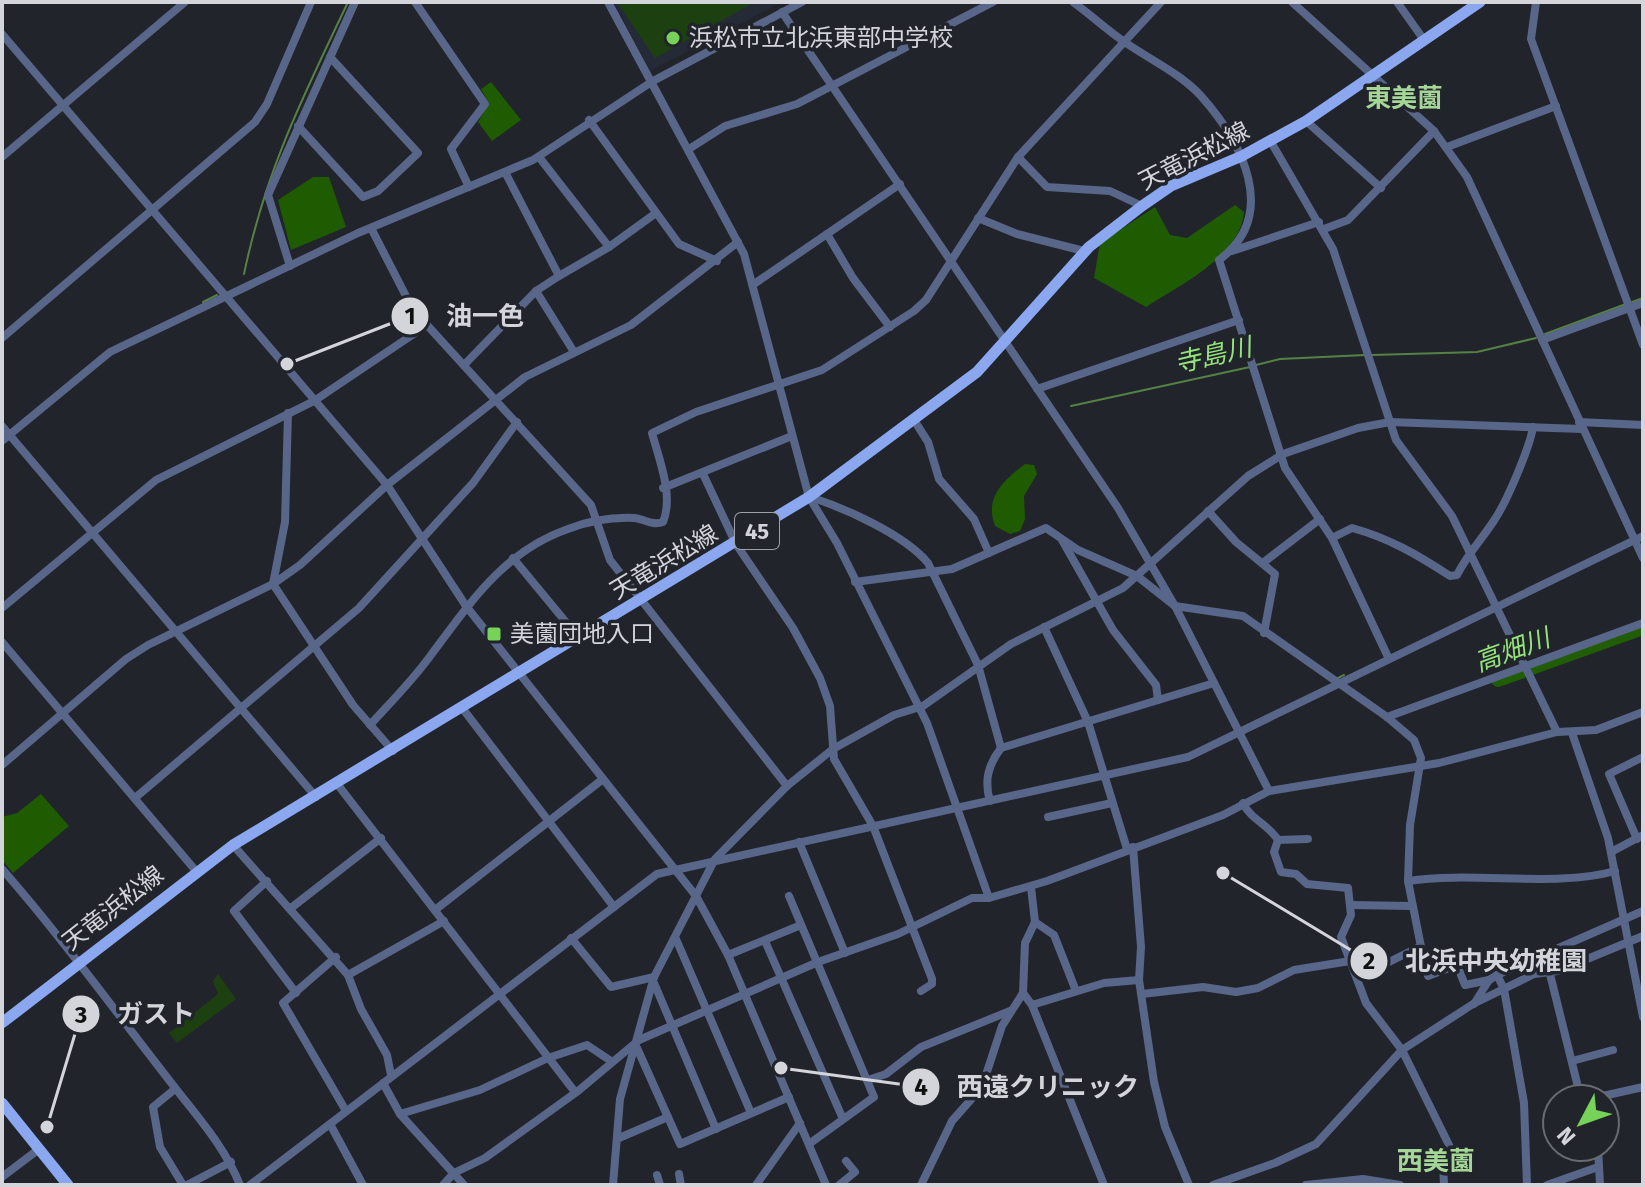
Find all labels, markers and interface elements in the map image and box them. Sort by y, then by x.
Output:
place label: 浜松市立北浜東部中学校 [689,24,953,52]
marker: 浜松市立北浜東部中学校 [664,29,682,47]
district label: 東美薗 [1365,83,1443,114]
street label: 天竜浜松線 [1134,116,1254,196]
callout: 油一色 [390,291,540,341]
text: 油一色 [446,301,524,332]
text: 1 [404,302,416,330]
water label: 寺島川 [1172,331,1258,379]
road number: 45 [735,513,779,549]
street label: 天竜浜松線 [605,519,723,605]
place label: 美薗団地入口 [510,620,654,648]
water label: 高畑川 [1470,622,1557,678]
marker: 美薗団地入口 [485,625,503,643]
street label: 天竜浜松線 [57,860,169,956]
callout: 北浜中央幼稚園 [1349,936,1603,986]
text: 北浜中央幼稚園 [1405,946,1587,977]
text: 2 [1363,947,1375,975]
callout: ガスト [61,989,211,1039]
text: ガスト [117,999,195,1030]
text: 3 [74,1001,87,1029]
callout: 西遠クリニック [901,1062,1155,1112]
text: 西遠クリニック [957,1072,1139,1103]
text: 4 [914,1073,928,1101]
north arrow [1541,1083,1621,1163]
text: N [1551,1121,1581,1150]
district label: 西美薗 [1397,1146,1475,1177]

